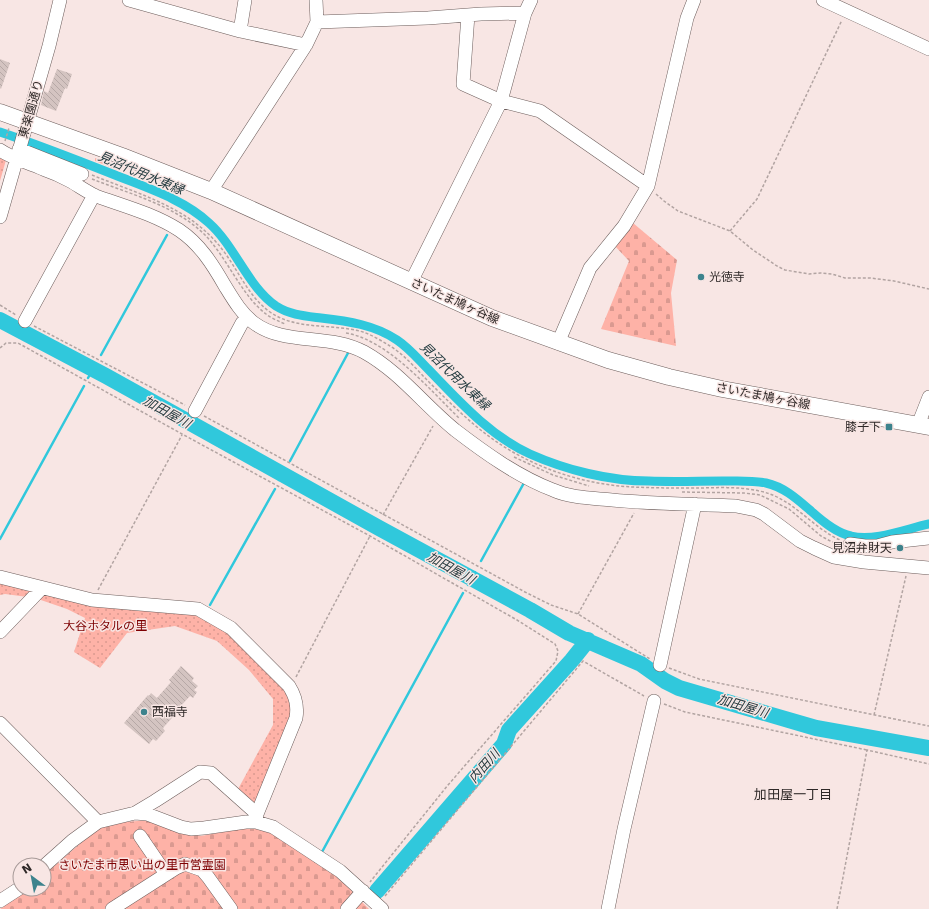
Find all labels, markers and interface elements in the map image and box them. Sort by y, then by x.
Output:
street label: 東楽園通り [16,78,46,140]
water label: 見沼代用水東縁 [96,148,188,198]
place label: 光徳寺 [709,270,745,284]
marker: 光徳寺 [696,272,706,282]
street label: さいたま鳩ヶ谷線 [408,275,502,327]
water label: 見沼代用水東縁 [417,339,494,414]
street label: さいたま鳩ヶ谷線 [715,380,811,412]
water label: 加田屋川 [141,393,195,432]
place label: 膝子下 [845,420,881,434]
marker: 膝子下 [884,422,894,432]
place label: 見沼弁財天 [832,541,892,555]
marker: 見沼弁財天 [895,543,905,553]
water label: 加田屋川 [425,549,479,588]
park label: 大谷ホタルの里 [63,619,147,633]
water label: 加田屋川 [716,691,772,721]
place label: 西福寺 [152,705,188,719]
marker: 西福寺 [139,707,149,717]
water label: 内田川 [466,745,504,786]
district label: 加田屋一丁目 [754,787,832,802]
north arrow [12,857,52,897]
park label: さいたま市思い出の里市営霊園 [58,858,226,872]
text: N [20,861,34,877]

